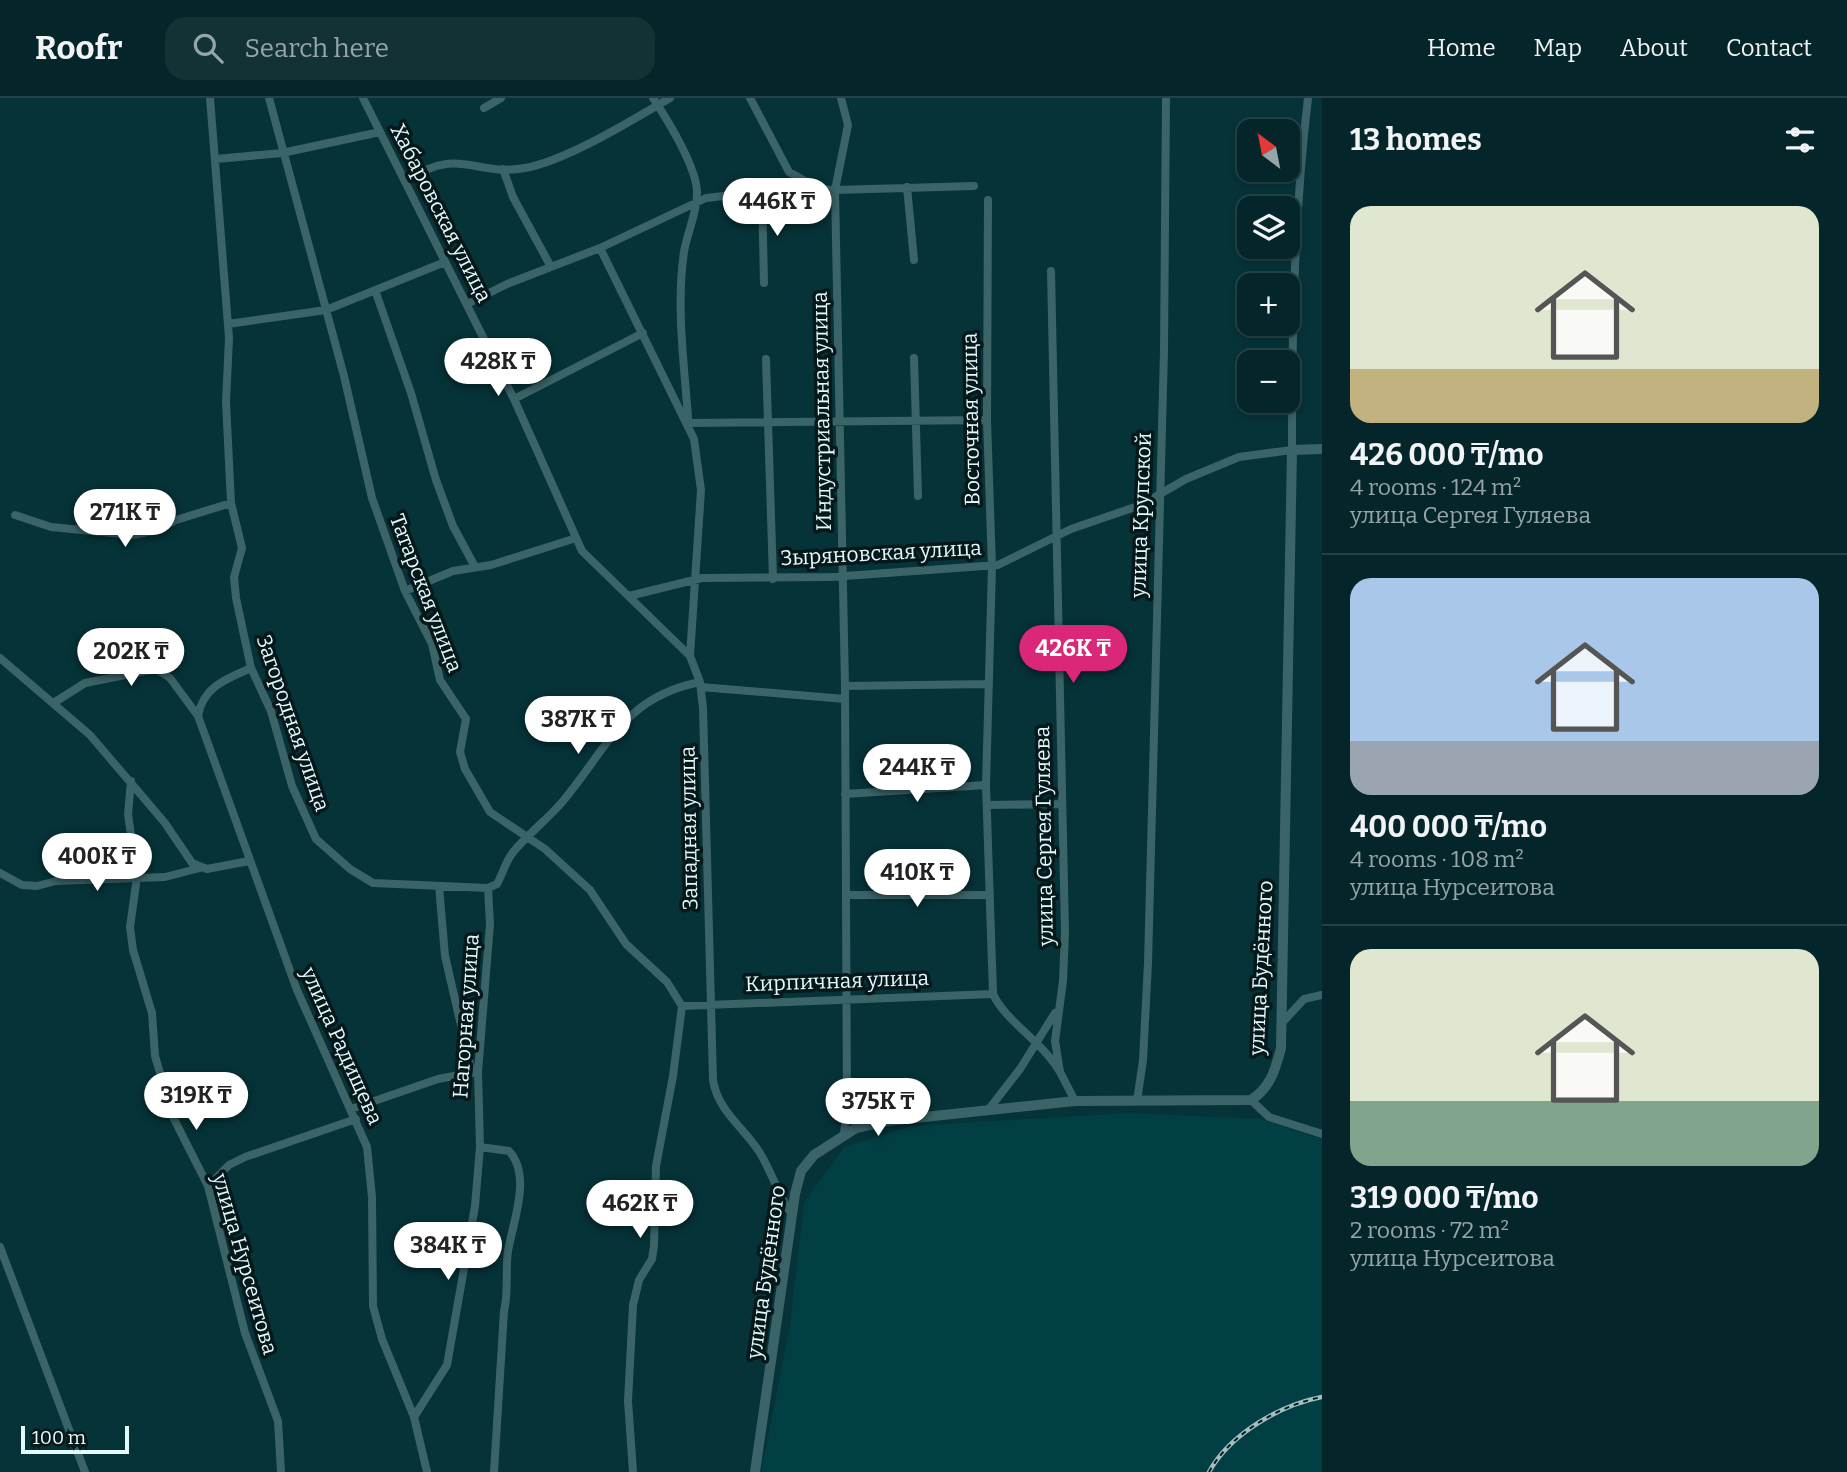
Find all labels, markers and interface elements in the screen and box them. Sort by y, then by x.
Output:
search box [165,17,655,80]
text: Roofr [35,28,123,68]
icon: search [189,29,227,67]
text: Search here [245,33,389,64]
text: Home [1427,34,1496,62]
text: Map [1534,34,1582,62]
text: About [1620,34,1688,62]
text: Contact [1726,34,1812,62]
street label: Хабаровская улица [385,119,498,307]
north arrow [1237,119,1300,182]
map controls [1237,119,1300,413]
icon: filters [1781,121,1819,159]
text: 13 homes [1350,122,1482,158]
pin: 446K ₸ [720,178,834,238]
text: 446K ₸ [739,187,815,215]
button: layers [1237,196,1300,259]
icon: home [1522,252,1648,378]
button: + [1237,273,1300,336]
street label: Индустриальная улица [807,291,837,531]
street label: Восточная улица [956,332,986,506]
pin: 428K ₸ [441,338,555,398]
text: 428K ₸ [460,347,536,375]
button: − [1237,350,1300,413]
street label: улица Крупской [1125,432,1157,599]
text: 426 000 ₸/mo [1350,437,1544,473]
text: 4 rooms · 124 m² [1350,473,1521,501]
pin: 271K ₸ [68,490,182,549]
text: 271K ₸ [90,498,160,526]
text: улица Сергея Гуляева [1350,501,1591,529]
street label: Татарская улица [384,510,468,676]
street label: Зыряновская улица [780,535,983,571]
icon: home [1522,624,1648,750]
pin: 426K ₸ [1016,626,1130,685]
pin: 202K ₸ [74,628,188,688]
street label: Загородная улица [251,631,336,815]
text: 426K ₸ [1035,634,1111,662]
text: 202K ₸ [93,637,169,665]
pin: 387K ₸ [521,696,635,756]
text: 387K ₸ [541,705,615,733]
street label: улица Сергея Гуляева [1029,725,1059,947]
pin: 244K ₸ [860,744,974,804]
street label: Западная улица [675,745,703,910]
text: 244K ₸ [879,753,955,781]
text: 400 000 ₸/mo [1350,809,1547,845]
pin: 400K ₸ [40,834,154,893]
text: 400K ₸ [58,842,136,870]
text: 4 rooms · 108 m² [1350,845,1524,873]
pin: 410K ₸ [860,850,974,909]
text: 410K ₸ [880,858,954,886]
text: улица Нурсеитова [1350,873,1555,901]
street label: улица Будённого [1243,880,1279,1057]
street label: Нагорная улица [447,932,485,1099]
street label: улица Радищева [295,962,389,1129]
street label: Кирпичная улица [744,965,930,997]
icon: home [1522,995,1648,1121]
pin: 319K ₸ [139,1072,253,1132]
pin: 375K ₸ [821,1079,935,1138]
text: 319K ₸ [160,1081,232,1109]
text: 375K ₸ [842,1087,914,1115]
street label: улица Нурсеитова [206,1170,283,1358]
pin: 462K ₸ [583,1180,697,1240]
text: 319 000 ₸/mo [1350,1180,1539,1216]
street label: улица Будённого [741,1184,791,1361]
text: 462K ₸ [602,1189,678,1217]
text: 2 rooms · 72 m² [1350,1216,1509,1244]
pin: 384K ₸ [391,1222,505,1282]
text: 384K ₸ [410,1231,486,1259]
text: улица Нурсеитова [1350,1244,1555,1272]
scale bar [21,1423,130,1455]
text: 100 m [32,1426,86,1449]

